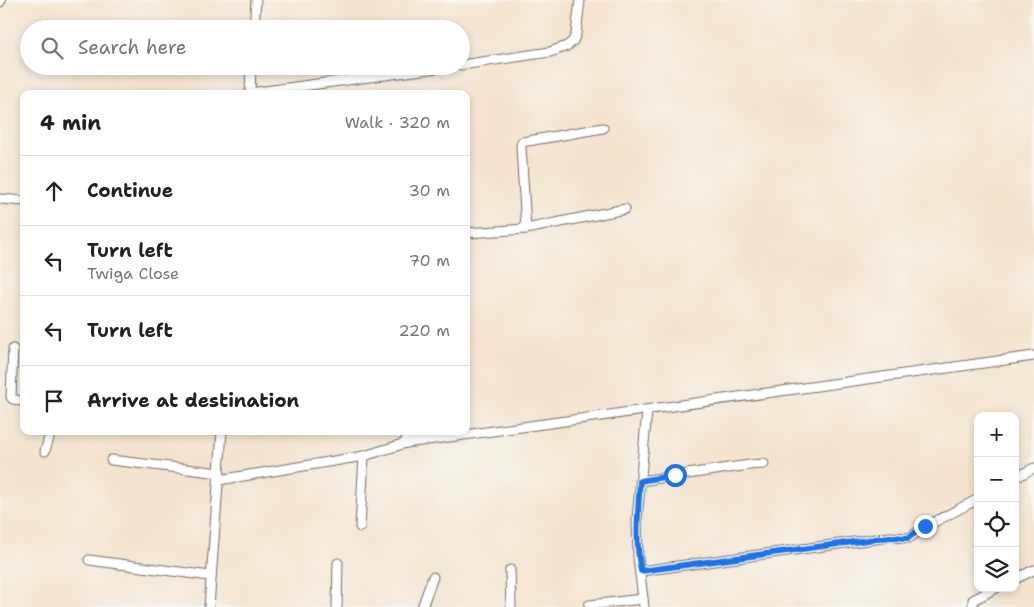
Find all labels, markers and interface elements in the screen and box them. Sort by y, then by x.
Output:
search box [20,20,470,75]
icon: search [38,34,66,62]
text: Search here [78,35,187,60]
text: 4 min [40,109,101,137]
text: Walk · 320 m [345,112,450,133]
icon: ahead [40,177,68,205]
text: Continue [87,178,173,203]
text: 30 m [409,180,450,201]
text: Turn left [87,238,173,263]
icon: left [40,247,68,275]
text: 70 m [409,250,450,271]
text: Twiga Close [87,263,179,284]
icon: left [40,317,68,345]
text: Turn left [87,318,173,343]
text: 220 m [398,320,450,341]
icon: arrive [40,387,68,415]
text: Arrive at destination [87,388,299,413]
map controls [974,412,1019,592]
button: + [974,412,1019,457]
button: − [974,457,1019,502]
route start [664,464,687,487]
button: locate [974,502,1019,547]
route end [914,515,937,538]
button: layers [974,547,1019,592]

